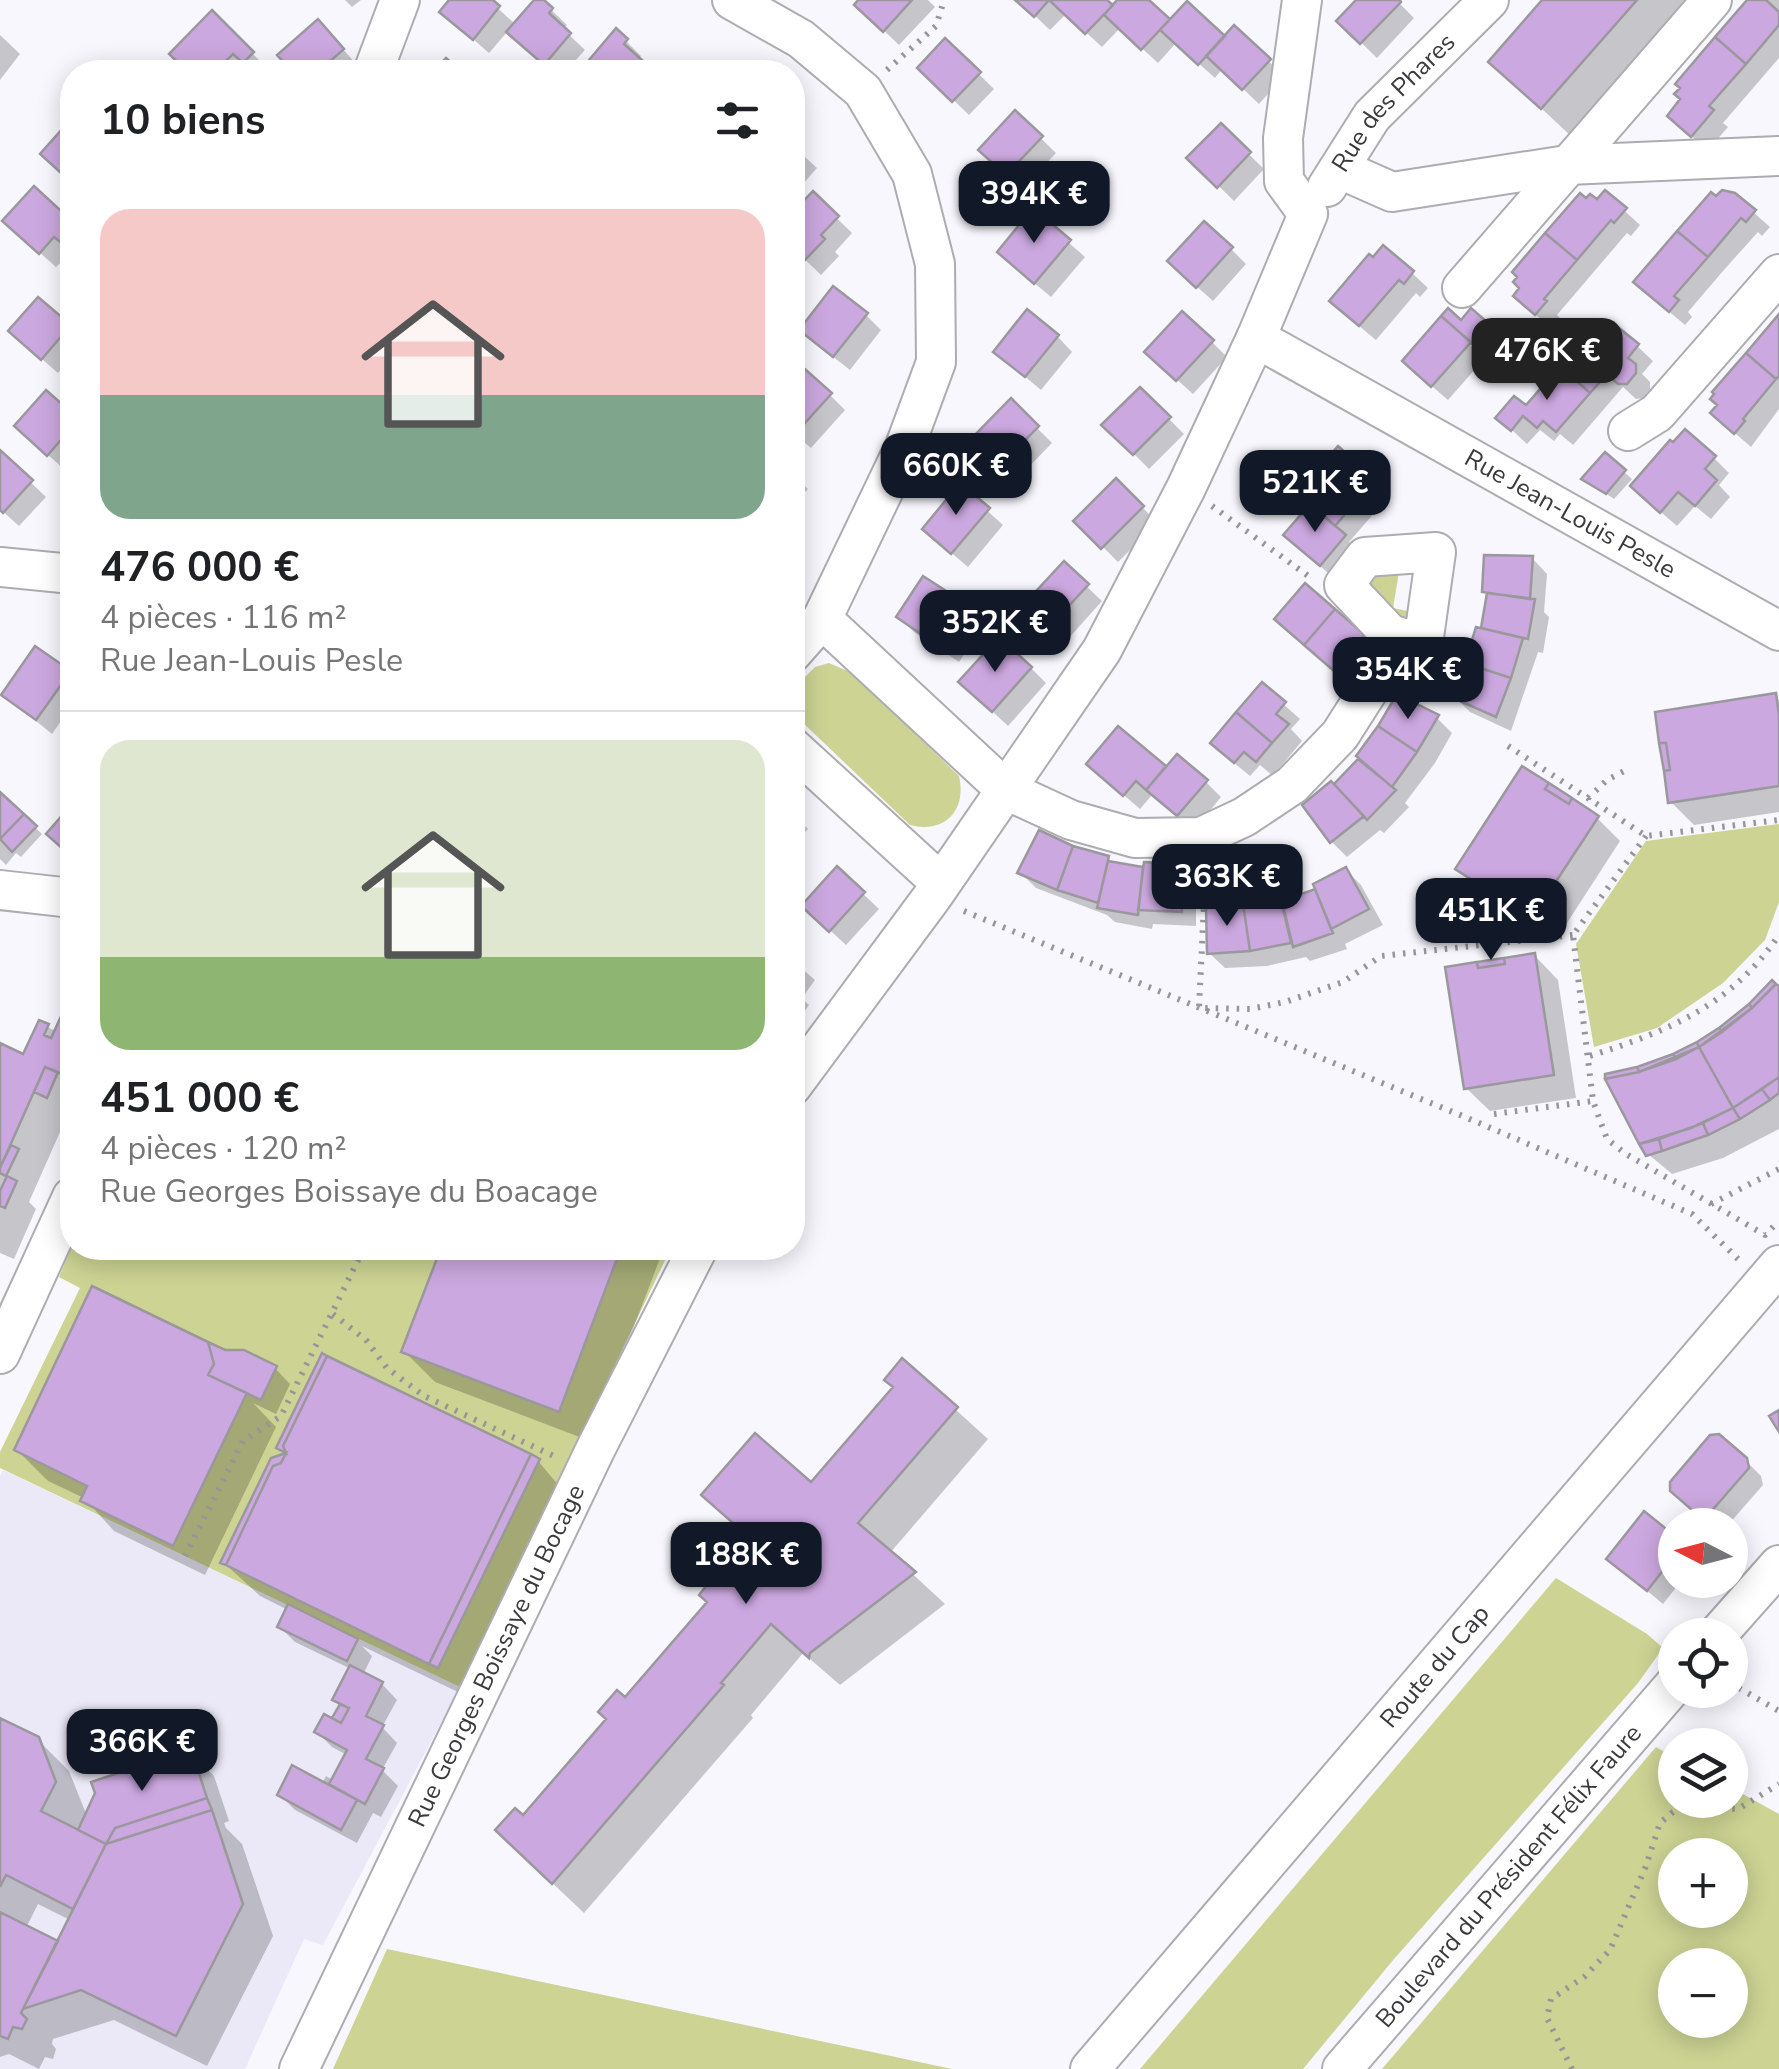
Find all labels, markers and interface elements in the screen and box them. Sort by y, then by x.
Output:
street label: Rue des Phares [1324,26,1463,178]
text: 10 biens [100,92,265,149]
icon: filters [710,93,765,148]
pin: 394K € [953,161,1115,246]
text: 394K € [981,172,1087,215]
icon: home [343,274,523,454]
pin: 476K € [1466,318,1628,403]
text: 476K € [1494,329,1600,372]
pin: 660K € [875,433,1037,518]
street label: Rue Jean-Louis Pesle [1458,441,1682,587]
text: 660K € [903,444,1009,487]
pin: 521K € [1234,450,1396,535]
text: 521K € [1262,461,1368,504]
text: 476 000 € [100,539,299,596]
pin: 352K € [914,590,1076,675]
text: 4 pièces · 116 m² [100,596,347,639]
text: 352K € [942,601,1048,644]
pin: 354K € [1327,637,1489,722]
text: Rue Jean-Louis Pesle [100,639,403,682]
text: 354K € [1355,648,1461,691]
icon: home [343,805,523,985]
pin: 363K € [1146,844,1308,929]
text: 363K € [1174,855,1280,898]
pin: 451K € [1410,878,1572,963]
text: 451K € [1438,889,1544,932]
text: 451 000 € [100,1070,299,1127]
text: 4 pièces · 120 m² [100,1127,347,1170]
text: Rue Georges Boissaye du Boacage [100,1170,598,1213]
street label: Rue Georges Boissaye du Bocage [400,1479,593,1833]
north arrow [1658,1508,1748,1598]
map controls [1658,1508,1748,2038]
pin: 188K € [665,1522,827,1607]
text: 188K € [693,1533,799,1576]
street label: Route du Cap [1372,1598,1497,1735]
button: locate [1658,1618,1748,1708]
pin: 366K € [61,1709,223,1794]
street label: Boulevard du Président Félix Faure [1368,1717,1650,2035]
text: 366K € [89,1720,195,1763]
button: layers [1658,1728,1748,1818]
button: + [1658,1838,1748,1928]
button: − [1658,1948,1748,2038]

